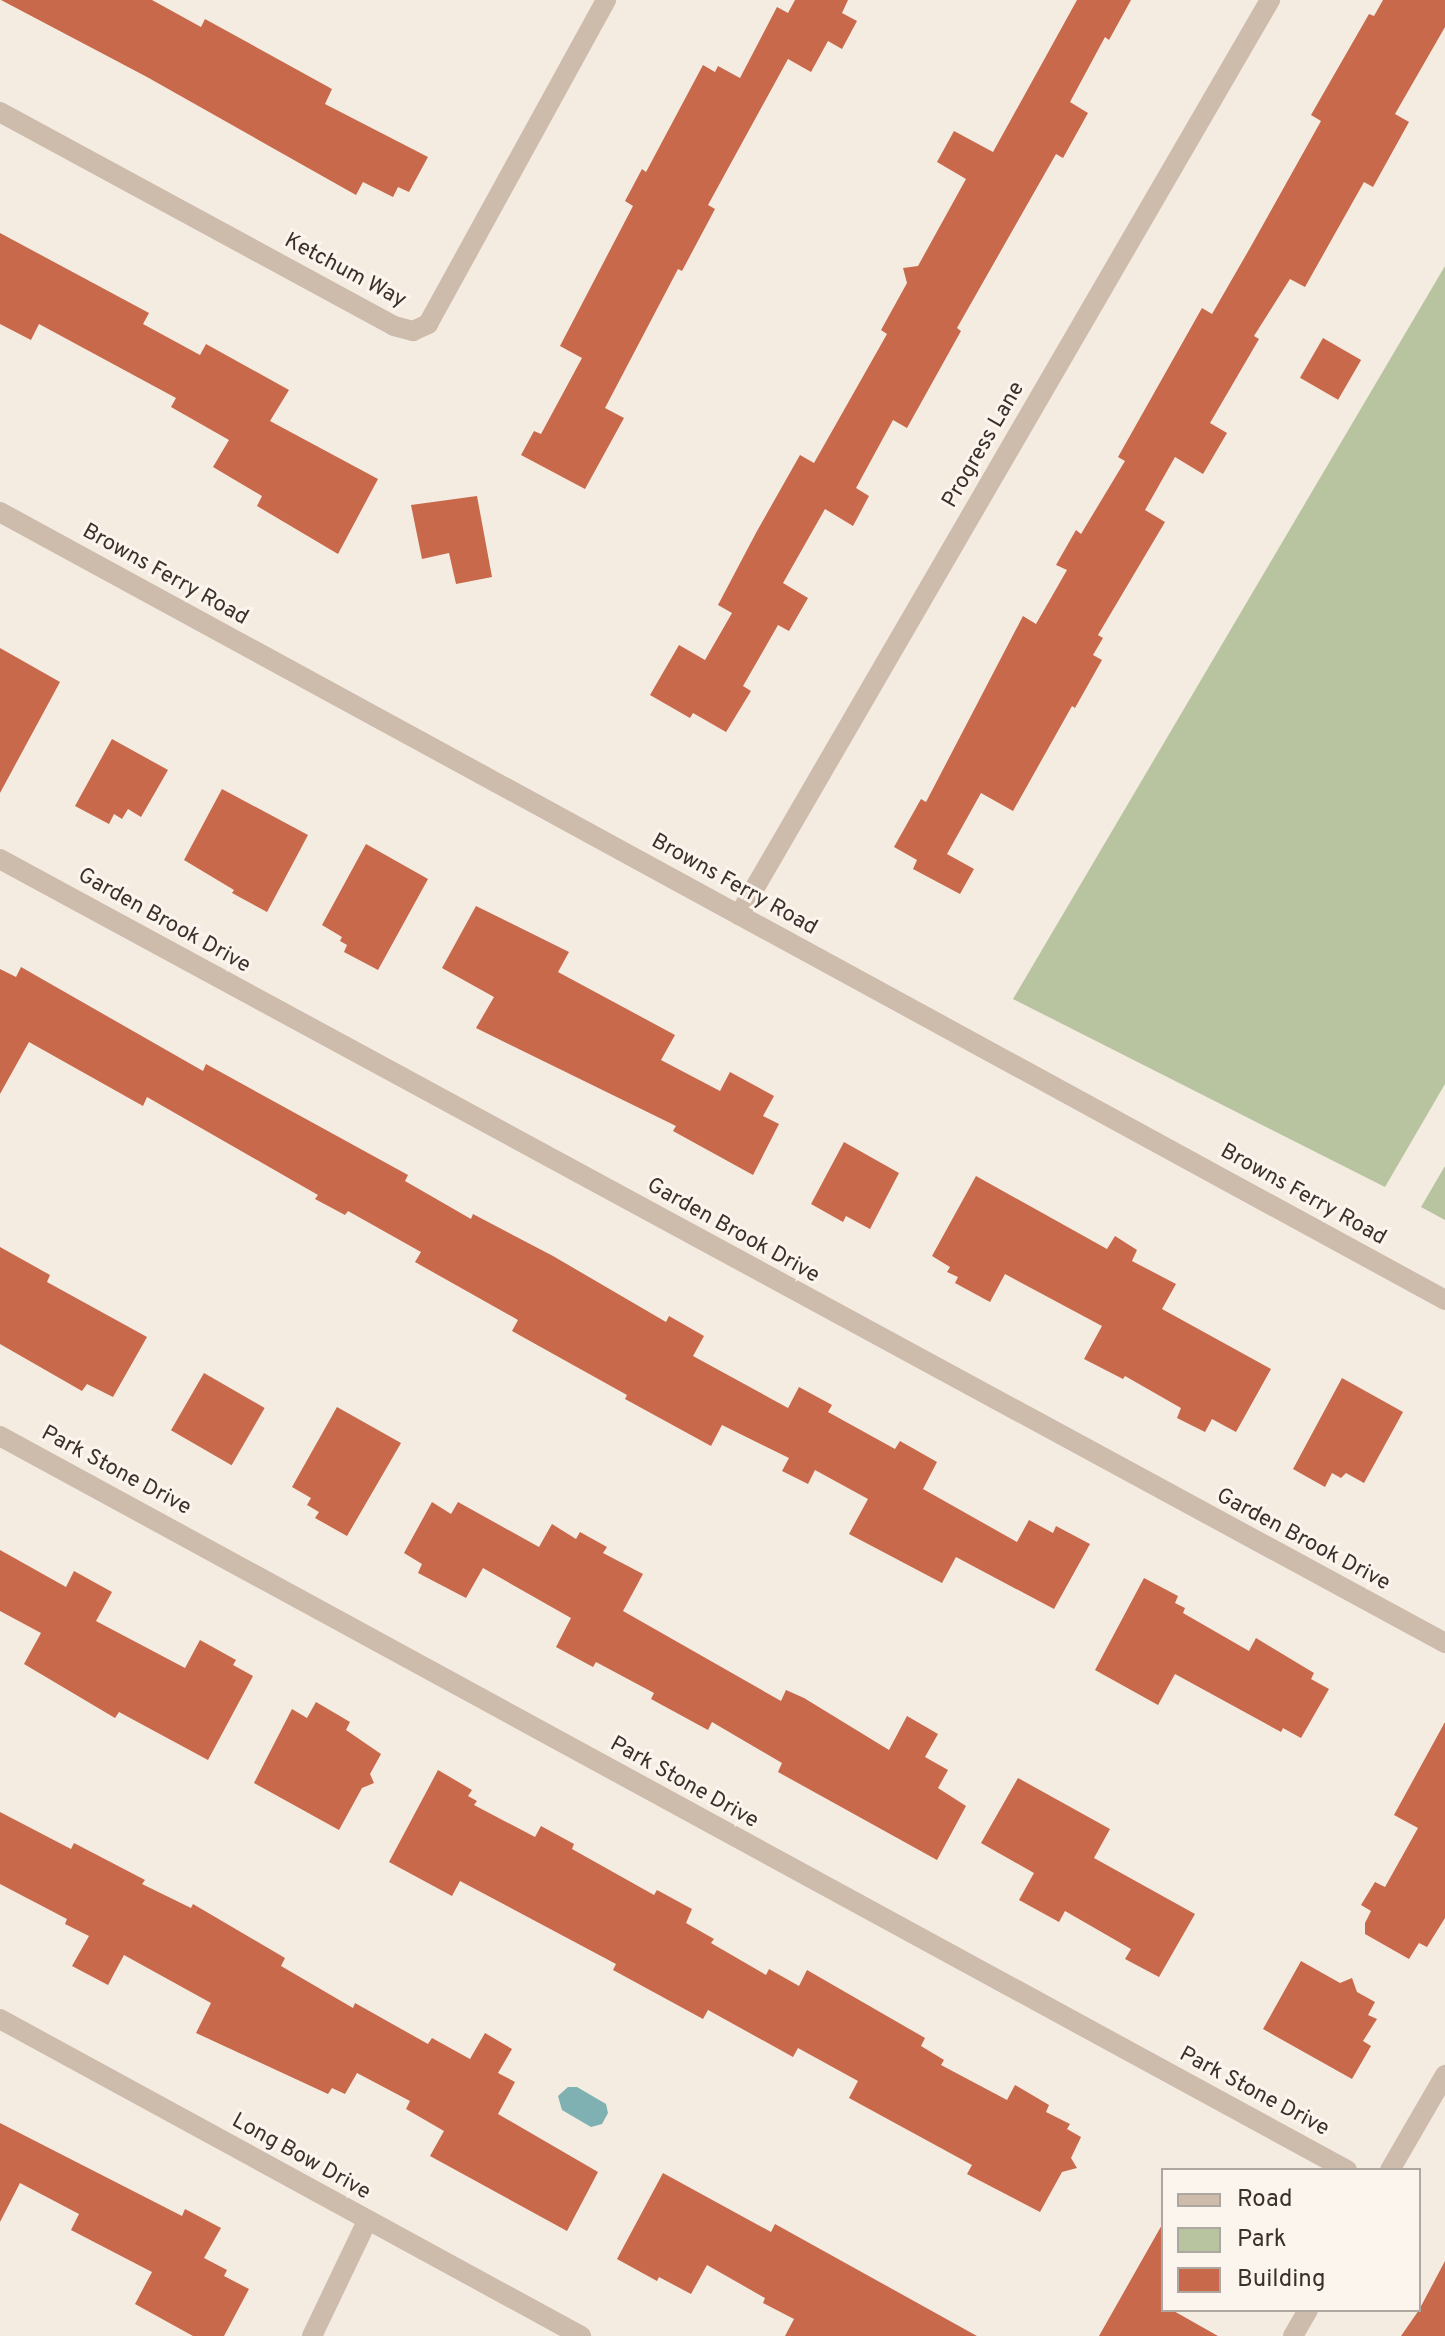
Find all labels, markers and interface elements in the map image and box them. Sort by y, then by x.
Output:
street label: Ketchum Way [279,228,411,314]
street label: Progress Lane [937,377,1031,513]
street label: Browns Ferry Road [77,518,253,632]
street label: Browns Ferry Road [646,828,822,942]
street label: Garden Brook Drive [73,863,255,979]
street label: Browns Ferry Road [1215,1138,1391,1252]
street label: Garden Brook Drive [642,1173,824,1289]
street label: Park Stone Drive [37,1420,195,1522]
street label: Garden Brook Drive [1211,1483,1395,1597]
street label: Park Stone Drive [605,1731,763,1835]
street label: Park Stone Drive [1175,2041,1333,2143]
street label: Long Bow Drive [227,2108,375,2206]
legend [1161,2168,1421,2312]
text: Road [1237,2185,1293,2215]
text: Park [1237,2225,1287,2255]
text: Building [1237,2265,1326,2295]

